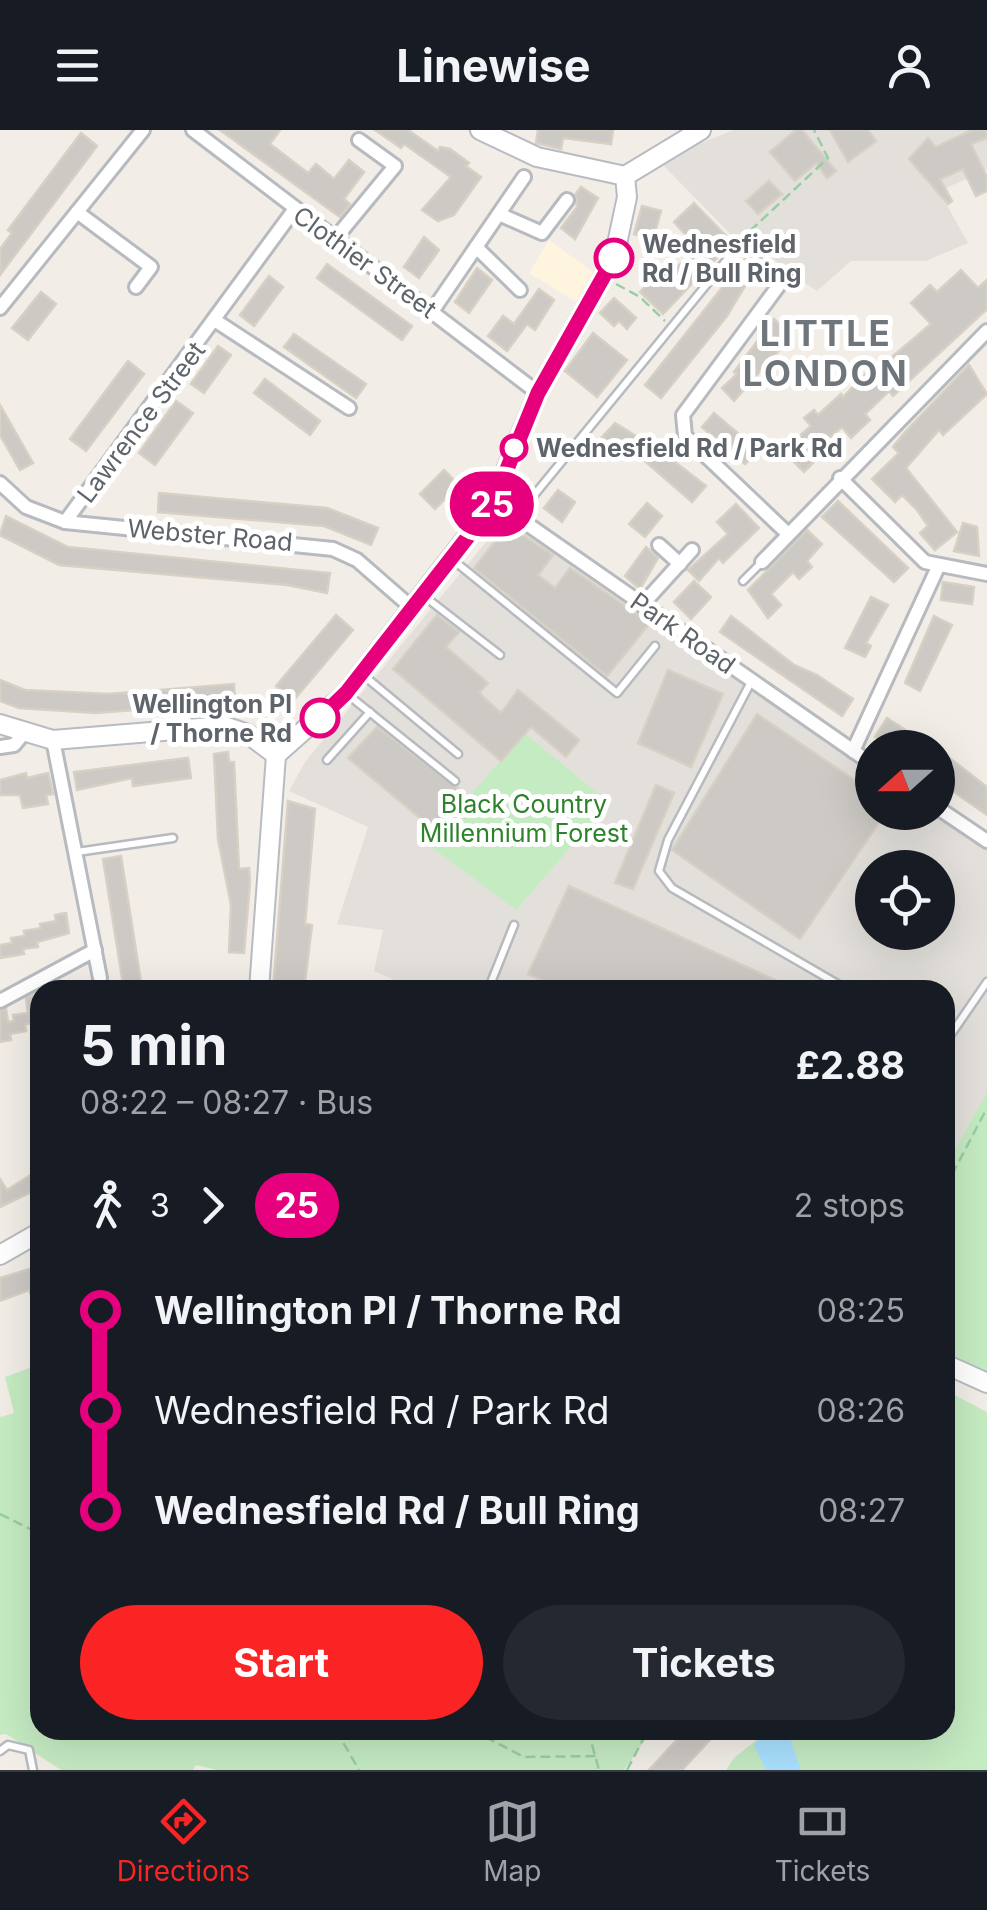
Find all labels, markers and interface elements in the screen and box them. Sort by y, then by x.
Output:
icon: menu [50,38,105,93]
text: Linewise [396,38,591,93]
icon: person [882,38,937,93]
street label: Clothier Street [287,200,443,324]
place label: Wednesfield Rd / Bull Ring [642,229,802,288]
marker: Wednesfield Rd / Bull Ring [595,239,633,277]
district label: LITTLE LONDON [743,312,909,394]
street label: Lawrence Street [71,336,211,508]
place label: Wednesfield Rd / Park Rd [536,433,843,463]
marker: Wednesfield Rd / Park Rd [501,435,527,461]
line badge: 25 [447,472,537,536]
text: 25 [470,483,514,525]
street label: Webster Road [126,513,294,557]
street label: Park Road [625,586,741,680]
place label: Wellington Pl / Thorne Rd [132,689,292,748]
marker: Wellington Pl / Thorne Rd [301,699,339,737]
north arrow [855,730,955,830]
map controls [855,730,955,950]
park label: Black Country Millennium Forest [420,789,628,848]
button: locate [855,850,955,950]
text: 5 min [80,1012,228,1078]
text: £2.88 [796,1042,905,1088]
text: 08:22 – 08:27 · Bus [80,1083,373,1122]
icon: walk [80,1178,135,1233]
icon: forward [185,1178,240,1233]
text: 25 [275,1184,319,1226]
text: 3 [150,1186,170,1225]
text: 2 stops [794,1186,905,1225]
text: Wellington Pl / Thorne Rd [154,1287,622,1333]
text: 08:25 [817,1291,905,1330]
text: Wednesfield Rd / Park Rd [154,1387,610,1433]
text: 08:26 [816,1391,905,1430]
text: Wednesfield Rd / Bull Ring [154,1487,640,1533]
text: 08:27 [818,1491,905,1530]
button: Start [80,1605,483,1720]
button: Tickets [503,1605,905,1720]
tab: Directions [117,1794,250,1888]
tab: Map [483,1794,542,1888]
tab: Tickets [775,1794,870,1888]

